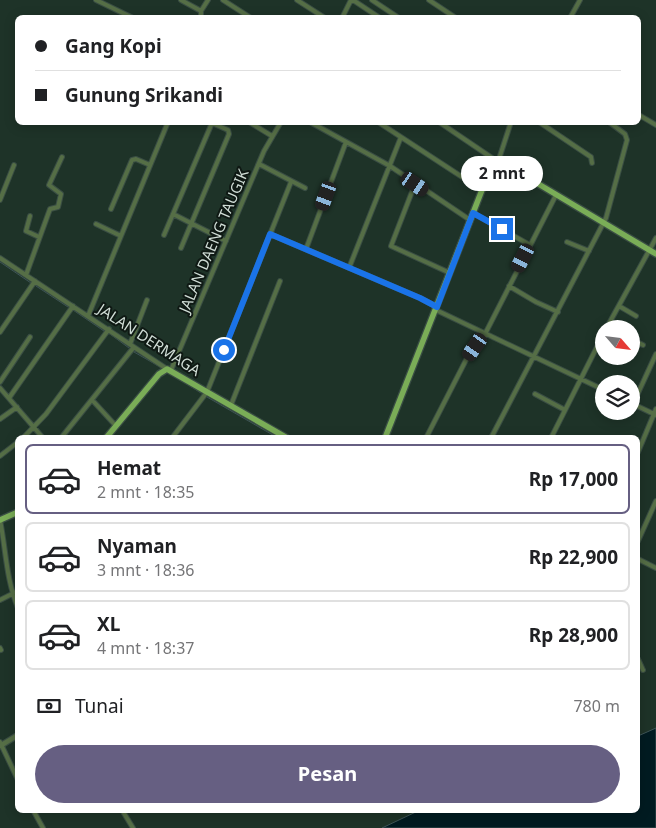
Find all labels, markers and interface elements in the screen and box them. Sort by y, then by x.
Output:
text: Gang Kopi [65,33,162,59]
text: Gunung Srikandi [65,82,223,108]
callout: 2 mnt [461,156,543,192]
text: 2 mnt [479,162,525,184]
street label: JALAN DAENG TAUGIK [173,165,253,317]
car [398,169,431,199]
car [313,179,338,213]
route end [491,218,513,240]
car [509,241,536,275]
street label: JALAN DERMAGA [93,297,205,380]
north arrow [595,320,640,365]
map controls [595,320,640,420]
car [460,330,489,364]
route start [213,339,235,361]
button: layers [595,375,640,420]
text: Hemat [97,455,161,481]
icon: car [37,457,82,502]
text: Rp 17,000 [529,466,618,492]
text: 2 mnt · 18:35 [97,481,194,503]
text: Nyaman [97,533,177,559]
icon: car [37,535,82,580]
text: Rp 22,900 [529,544,618,570]
text: 3 mnt · 18:36 [97,559,194,581]
text: XL [97,611,120,637]
icon: car [37,613,82,658]
text: Rp 28,900 [529,622,618,648]
text: 4 mnt · 18:37 [97,637,194,659]
icon: cash [35,692,63,720]
text: Tunai [75,693,124,719]
text: 780 m [573,695,620,717]
button: Pesan [35,745,620,803]

